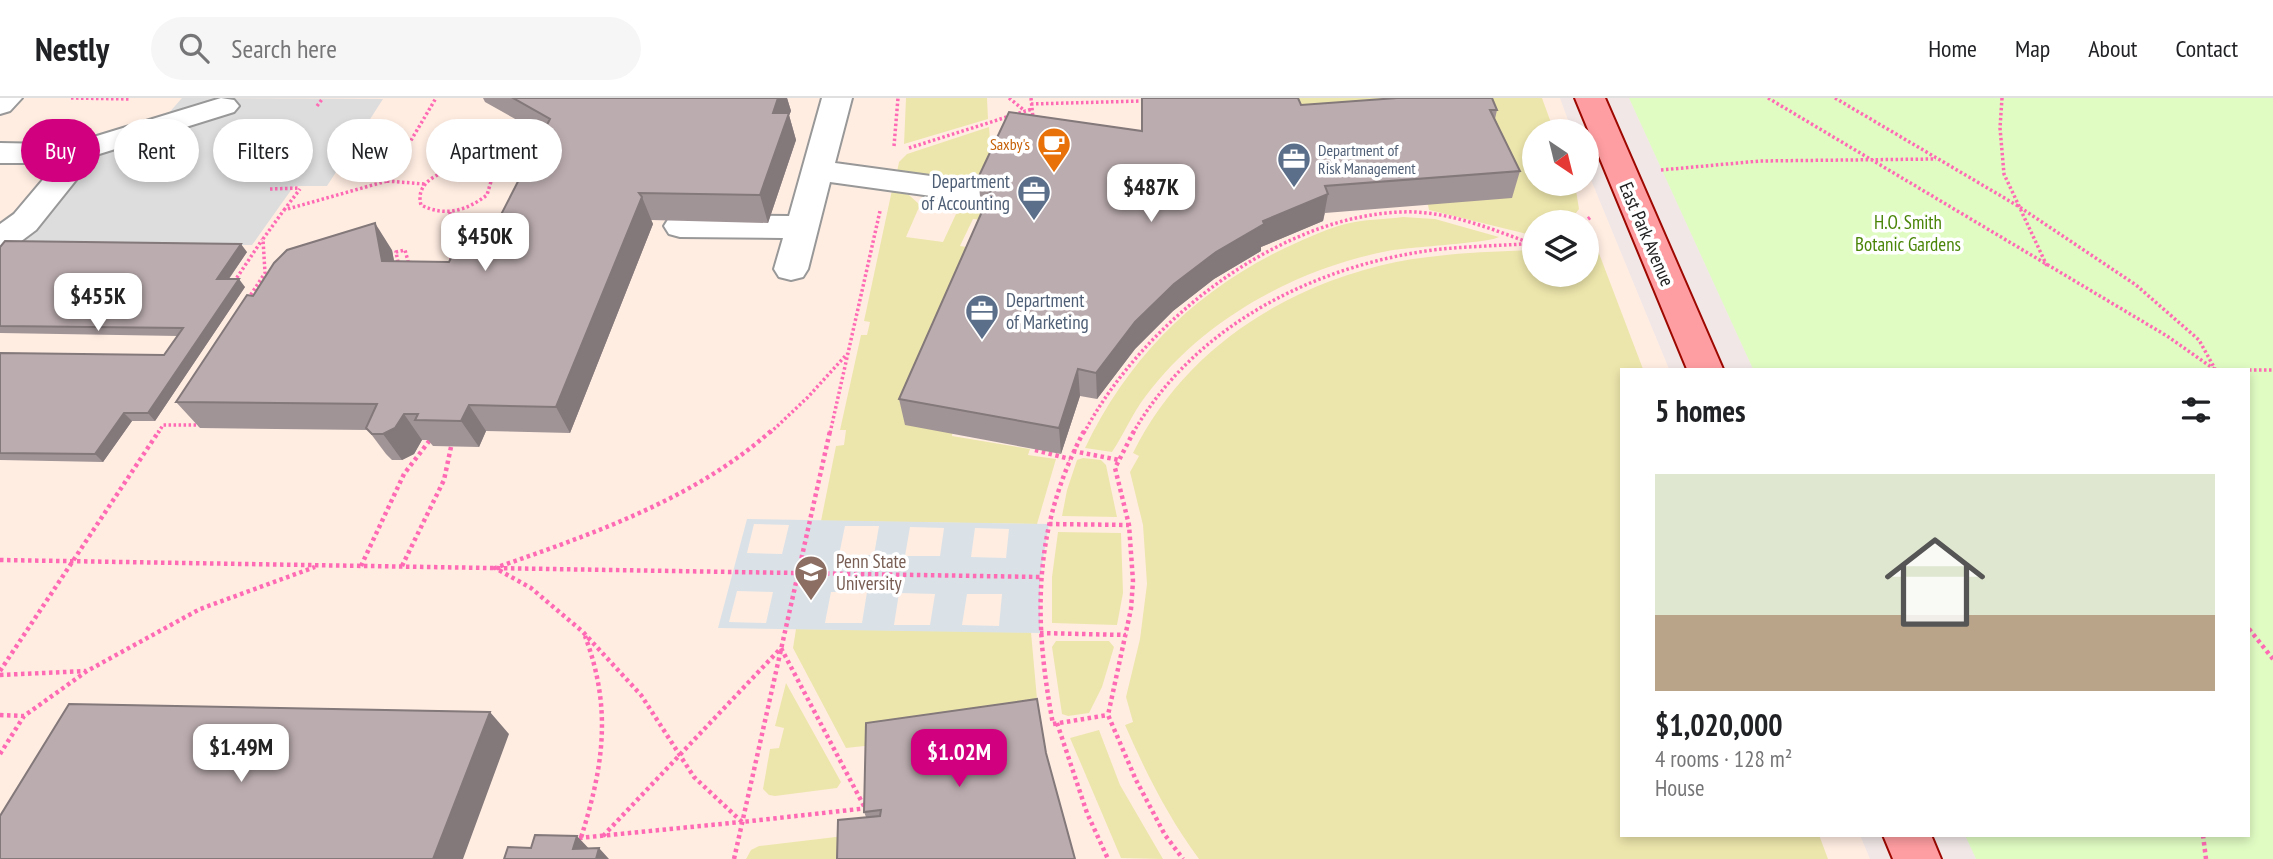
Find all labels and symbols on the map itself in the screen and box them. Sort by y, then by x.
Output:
north arrow [1522,119,1600,196]
cafe icon: Saxby's [1035,125,1073,174]
place label: Saxby's [990,134,1030,154]
office icon: Department of Risk Management [1275,140,1313,189]
place label: Department of Risk Management [1318,140,1416,178]
pin: $487K [1102,164,1200,224]
place label: Department of Accounting [921,169,1011,215]
office icon: Department of Accounting [1015,173,1053,222]
street label: East Park Avenue [1614,178,1680,290]
park label: H.O. Smith Botanic Gardens [1855,210,1961,256]
pin: $450K [436,214,534,273]
pin: $455K [49,274,147,333]
place label: Department of Marketing [1006,288,1089,334]
office icon: Department of Marketing [963,292,1001,341]
place label: Penn State University [836,549,907,595]
school or university icon: Penn State University [792,553,830,602]
pin: $1.49M [184,724,298,784]
pin: $1.02M [902,730,1016,789]

